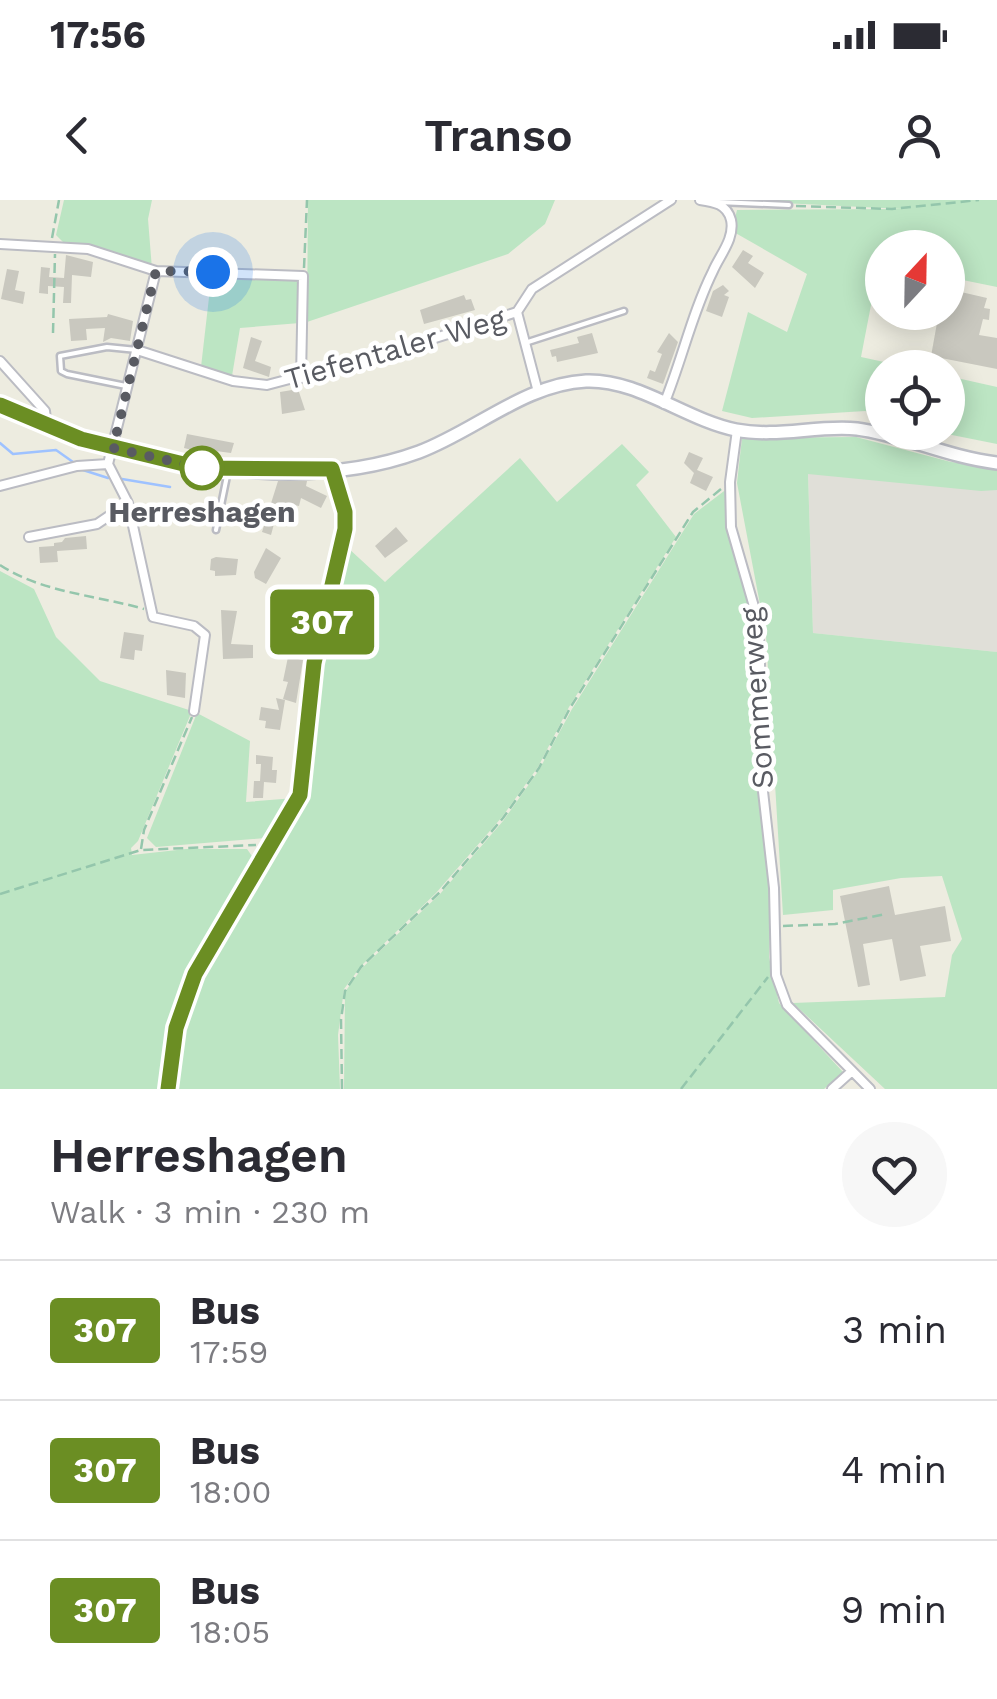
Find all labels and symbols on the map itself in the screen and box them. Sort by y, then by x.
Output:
north arrow [865,230,965,330]
your location [188,247,238,297]
street label: Tiefentaler Weg [280,300,509,397]
marker: Herreshagen [181,447,223,489]
place label: Herreshagen [108,494,296,529]
line badge: 307 [264,590,380,654]
street label: Sommerweg [733,606,780,790]

